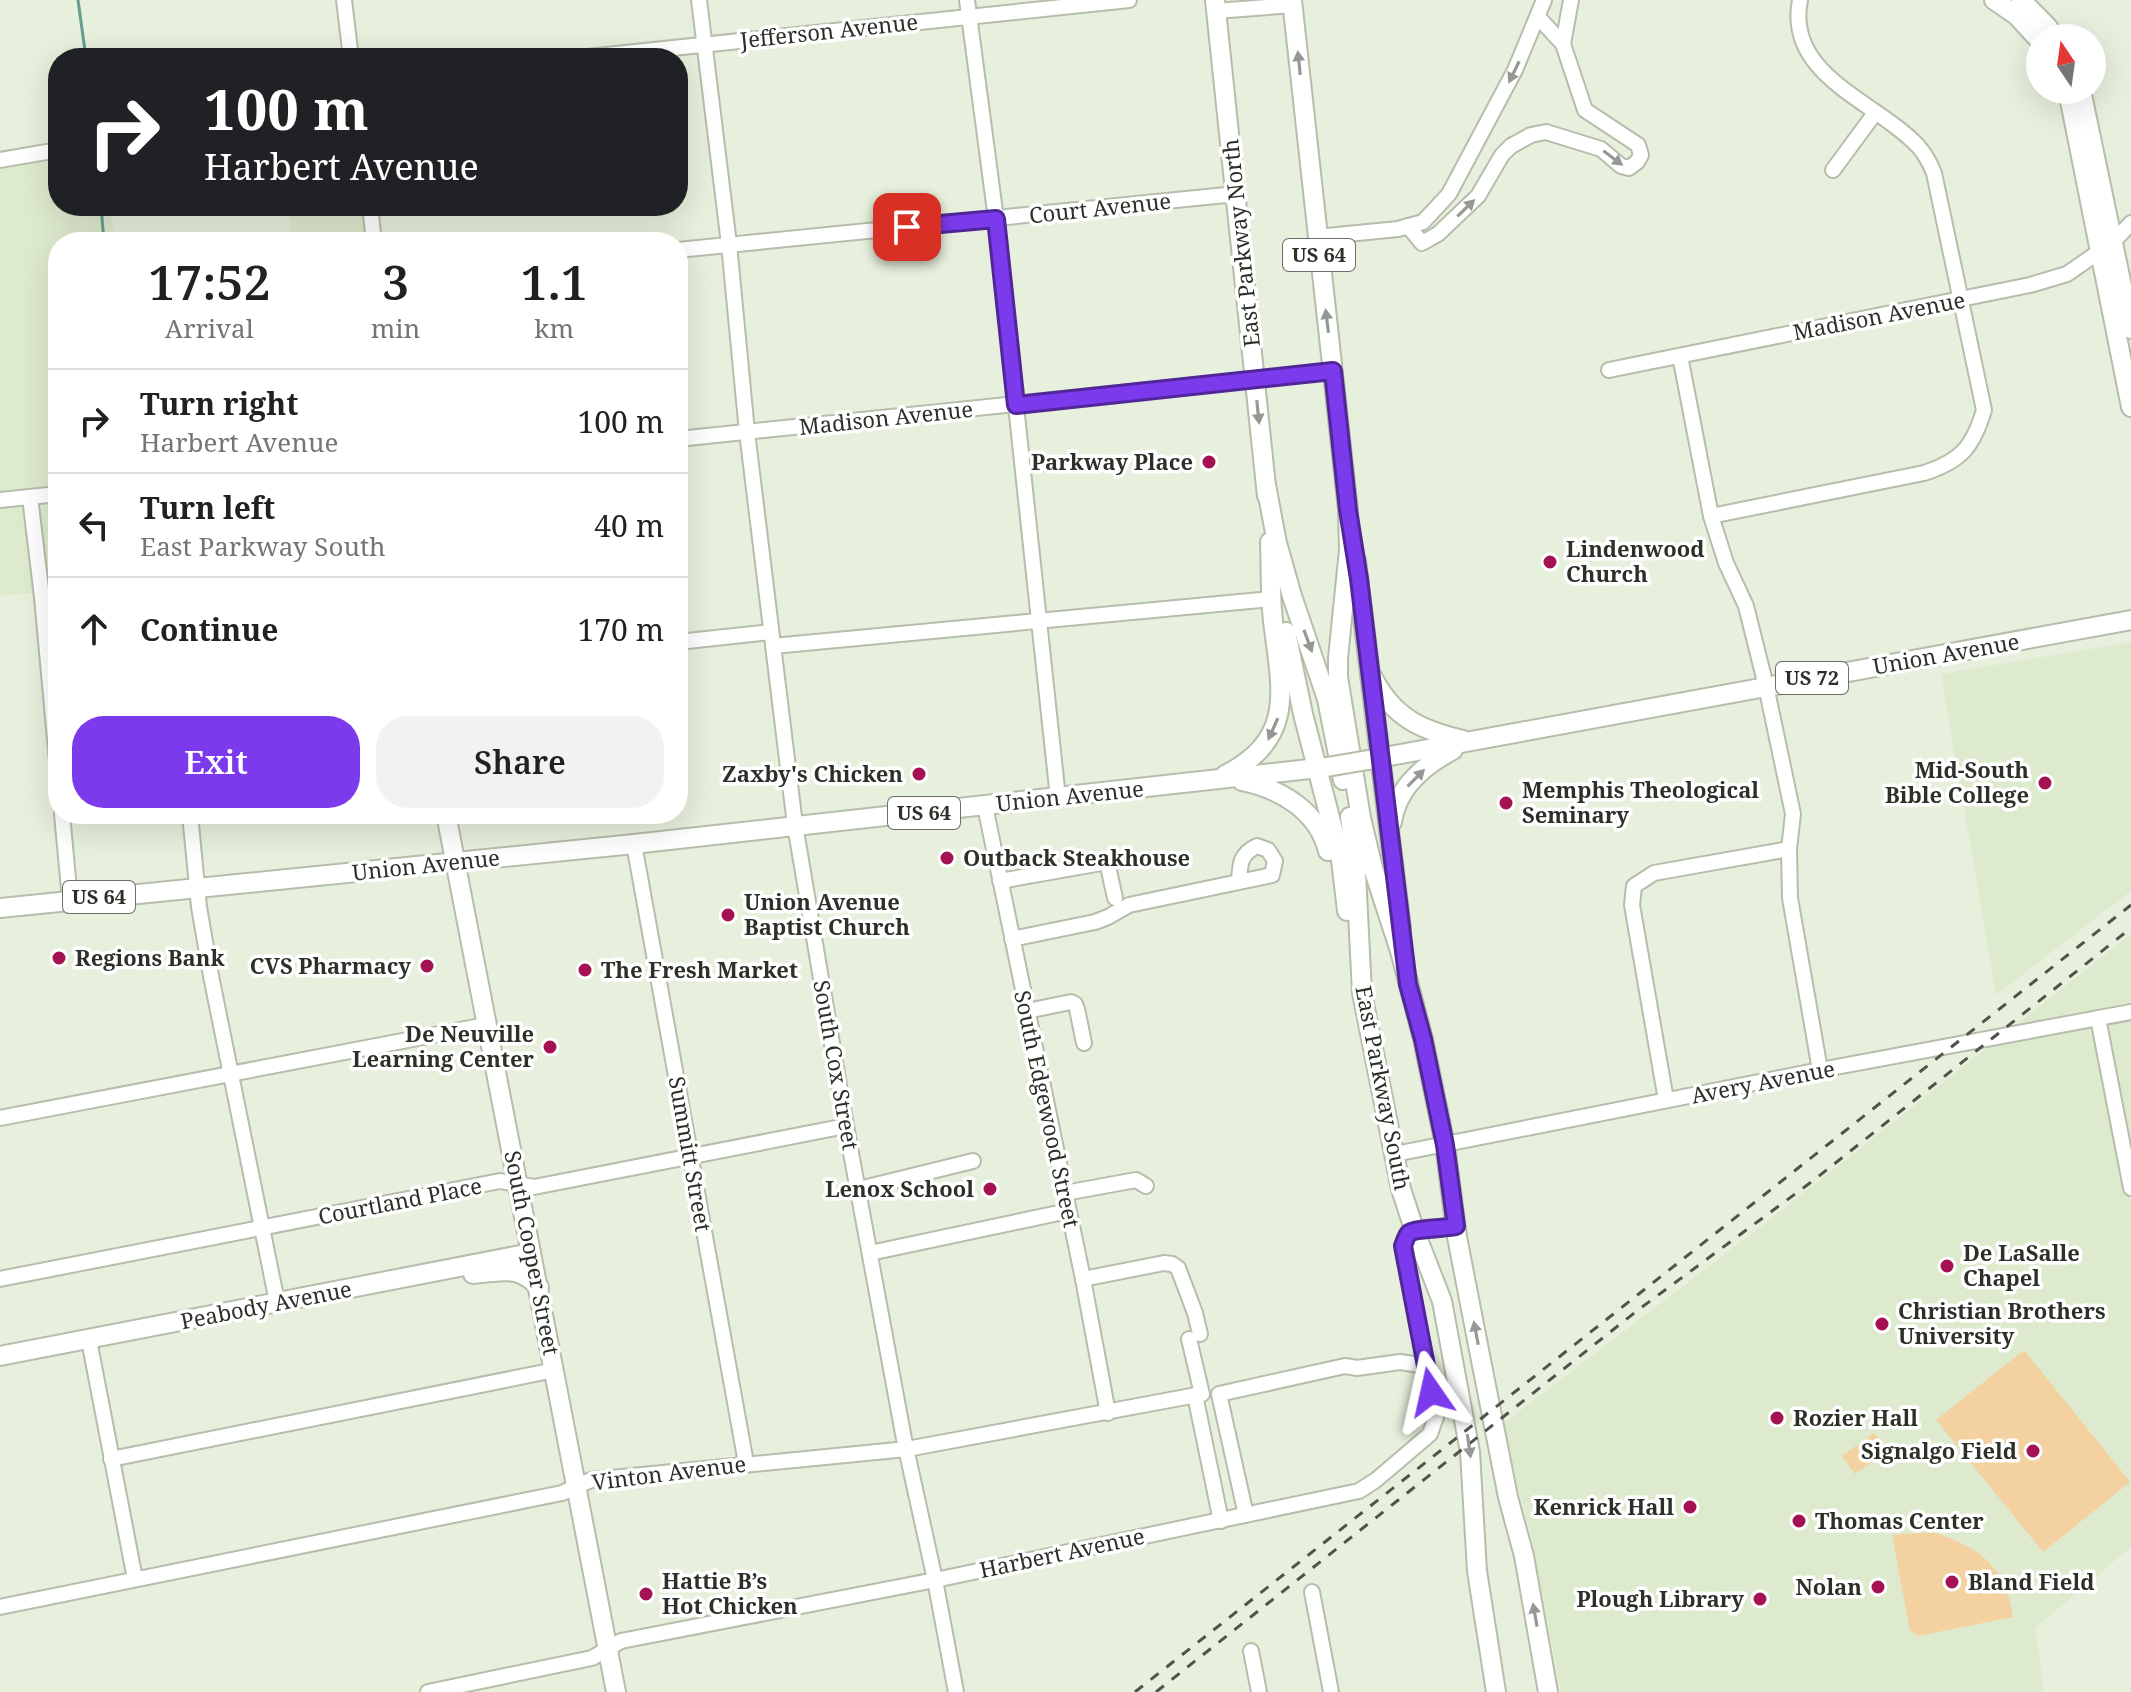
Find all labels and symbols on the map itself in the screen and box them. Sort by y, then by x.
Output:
street label: Jefferson Avenue [738,6,919,54]
north arrow [2026,24,2106,104]
one-way arrow [1292,50,1305,75]
one-way arrow [1507,60,1521,83]
street label: East Parkway North [1214,138,1266,349]
one-way arrow [1603,150,1623,166]
street label: Court Avenue [1027,185,1172,229]
pin [873,193,941,261]
one-way arrow [1456,199,1475,217]
road number: US 64 [1283,239,1355,271]
street label: Madison Avenue [1790,284,1967,346]
one-way arrow [1320,308,1333,333]
street label: Madison Avenue [797,393,974,441]
one-way arrow [1252,400,1265,425]
place label: Parkway Place [1031,446,1193,476]
marker: Parkway Place [1200,453,1218,471]
place label: Lindenwood Church [1566,533,1704,588]
marker: Lindenwood Church [1541,553,1559,571]
street label: Union Avenue [1870,625,2021,681]
one-way arrow [1303,630,1315,654]
road number: US 72 [1776,662,1848,694]
one-way arrow [1266,717,1280,741]
place label: Mid-South Bible College [1885,754,2029,809]
place label: Zaxby's Chicken [722,758,903,788]
marker: Zaxby's Chicken [910,765,928,783]
one-way arrow [1406,769,1425,788]
street label: Union Avenue [995,772,1145,818]
place label: Memphis Theological Seminary [1522,774,1759,829]
marker: Mid-South Bible College [2036,774,2054,792]
marker: Memphis Theological Seminary [1497,794,1515,812]
road number: US 64 [888,797,960,829]
street label: Union Avenue [351,841,501,887]
place label: Outback Steakhouse [963,842,1190,872]
marker: Outback Steakhouse [938,849,956,867]
road number: US 64 [63,881,135,913]
place label: Union Avenue Baptist Church [744,886,910,941]
marker: Union Avenue Baptist Church [719,906,737,924]
place label: Regions Bank [75,942,224,972]
marker: Regions Bank [50,949,68,967]
place label: CVS Pharmacy [250,950,411,980]
place label: The Fresh Market [601,954,798,984]
marker: CVS Pharmacy [418,957,436,975]
marker: The Fresh Market [576,961,594,979]
street label: South Cox Street [807,977,867,1152]
street label: East Parkway South [1349,983,1419,1193]
street label: South Edgewood Street [1008,987,1088,1230]
place label: De Neuville Learning Center [352,1018,534,1073]
marker: De Neuville Learning Center [541,1038,559,1056]
street label: Avery Avenue [1688,1052,1837,1110]
street label: Summitt Street [663,1074,719,1234]
street label: South Cooper Street [498,1148,568,1358]
street label: Courtland Place [315,1169,484,1231]
place label: Lenox School [825,1173,974,1203]
marker: Lenox School [981,1180,999,1198]
place label: De LaSalle Chapel [1963,1237,2080,1292]
marker: De LaSalle Chapel [1938,1257,1956,1275]
street label: Peabody Avenue [178,1273,354,1335]
place label: Christian Brothers University [1898,1295,2106,1350]
marker: Christian Brothers University [1873,1315,1891,1333]
one-way arrow [1469,1321,1481,1346]
position arrow [1389,1350,1473,1434]
place label: Rozier Hall [1793,1402,1918,1432]
marker: Rozier Hall [1768,1409,1786,1427]
one-way arrow [1463,1434,1476,1459]
place label: Signalgo Field [1861,1435,2017,1465]
marker: Signalgo Field [2024,1442,2042,1460]
street label: Vinton Avenue [590,1448,748,1496]
place label: Kenrick Hall [1534,1491,1674,1521]
marker: Kenrick Hall [1681,1498,1699,1516]
place label: Thomas Center [1815,1505,1984,1535]
marker: Thomas Center [1790,1512,1808,1530]
street label: Harbert Avenue [977,1520,1147,1584]
place label: Hattie B’s Hot Chicken [662,1565,798,1620]
place label: Bland Field [1968,1566,2094,1596]
place label: Nolan [1796,1571,1862,1601]
marker: Bland Field [1943,1573,1961,1591]
marker: Nolan [1869,1578,1887,1596]
place label: Plough Library [1576,1583,1744,1613]
marker: Hattie B’s Hot Chicken [637,1585,655,1603]
marker: Plough Library [1751,1590,1769,1608]
one-way arrow [1528,1602,1540,1627]

